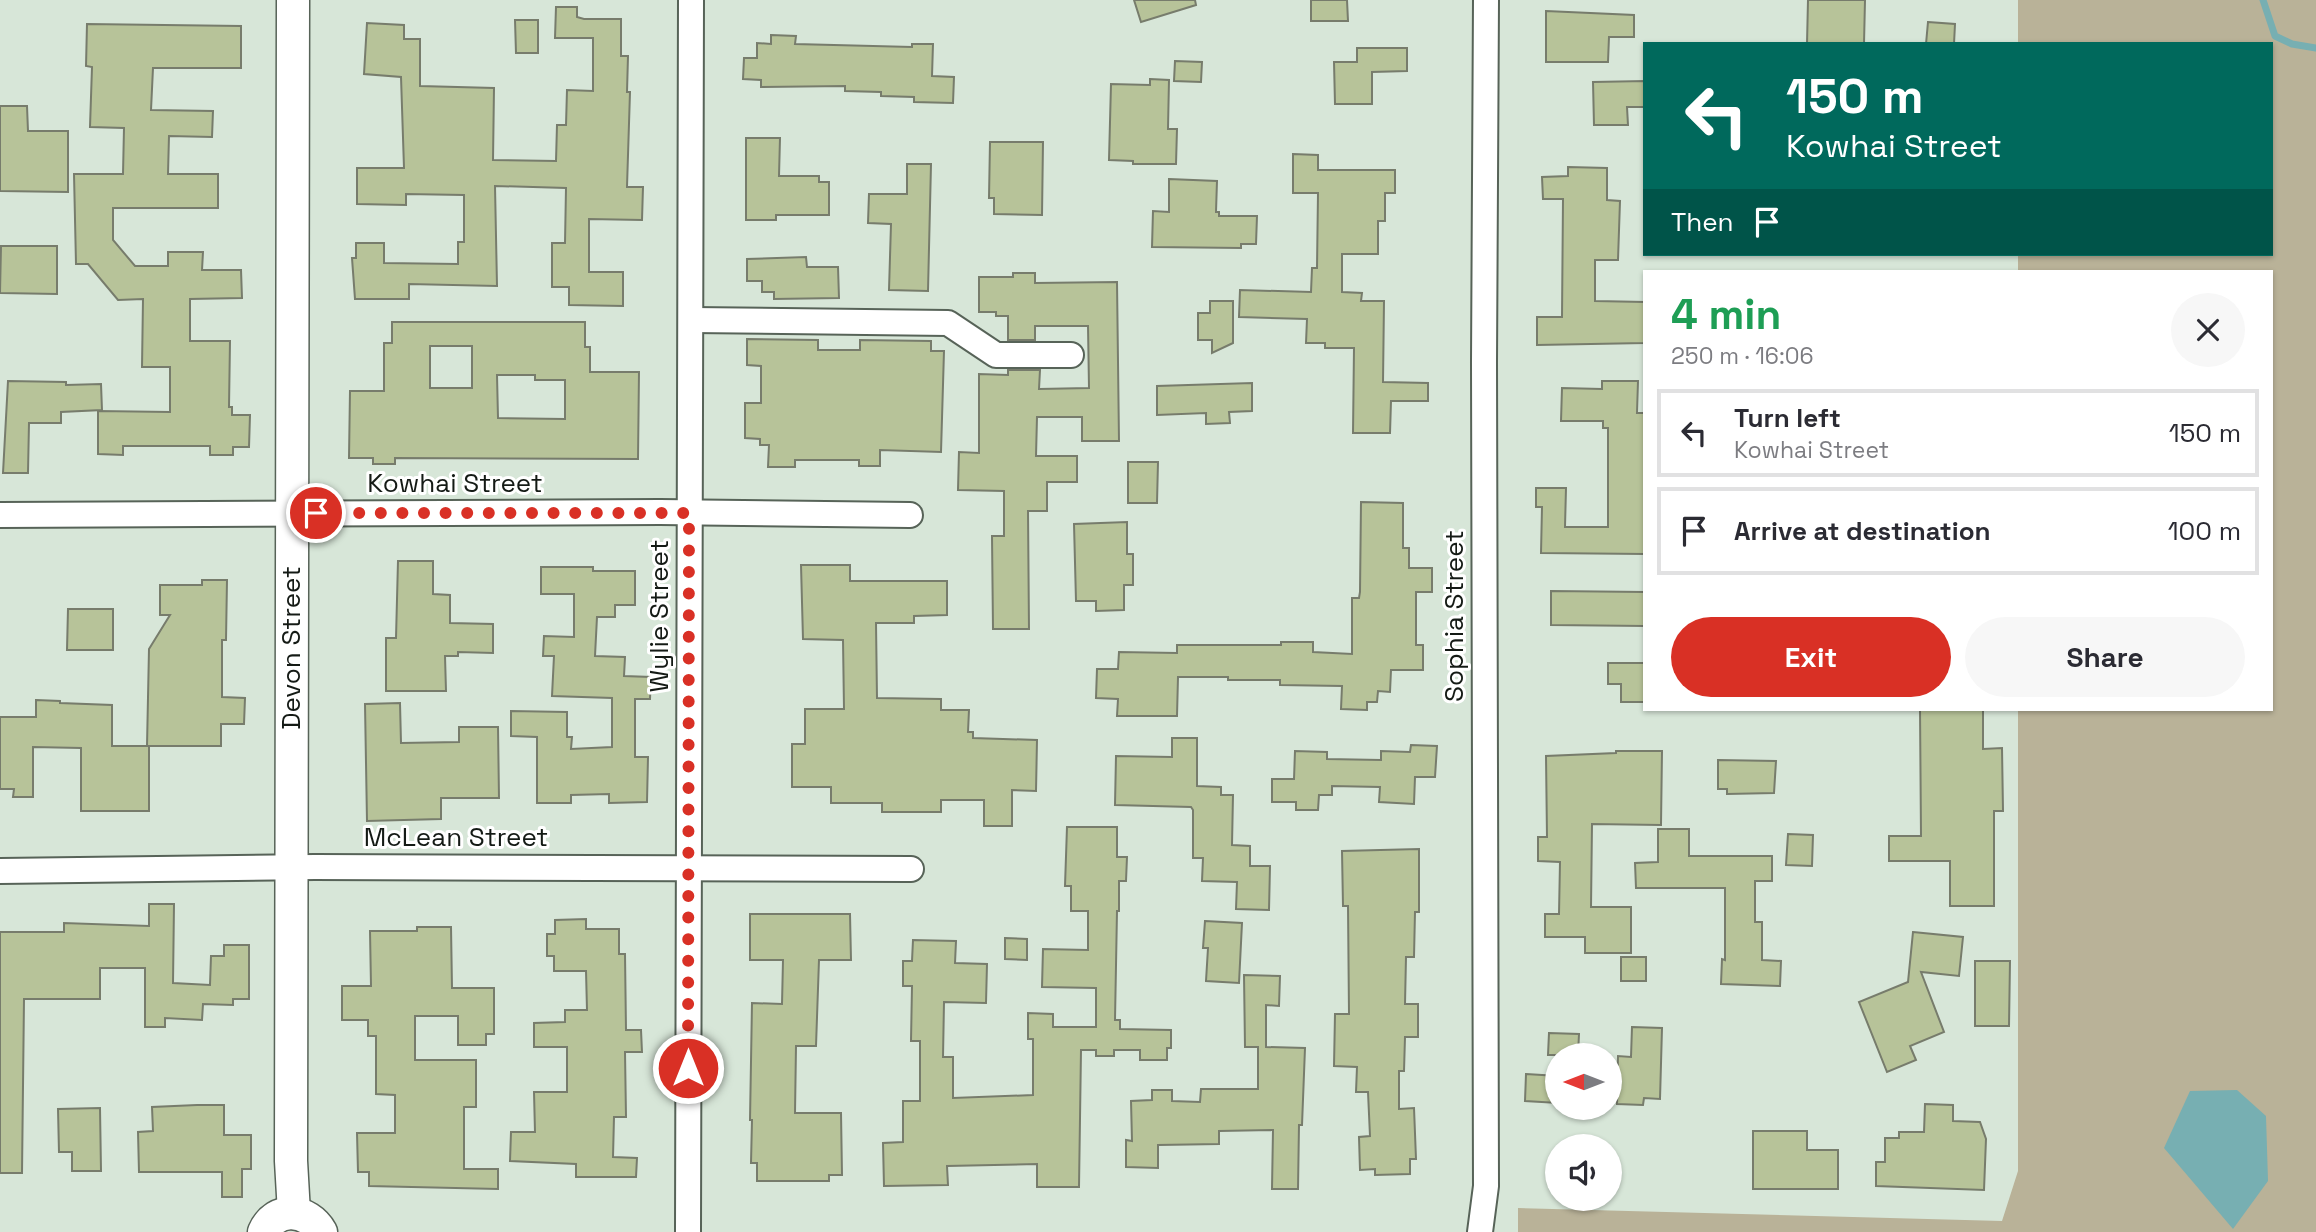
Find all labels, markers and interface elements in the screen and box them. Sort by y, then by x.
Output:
text: 150 m [1786,65,1924,127]
icon: left [1671,70,1762,161]
text: Kowhai Street [1786,126,2002,166]
icon: arrive [1748,203,1786,241]
text: Then [1671,205,1734,239]
text: 4 min [1671,288,1781,341]
button: close [2171,293,2245,367]
text: 250 m · 16:06 [1671,341,1814,371]
text: Turn left [1734,401,1841,435]
icon: left [1675,414,1713,452]
text: 150 m [2169,416,2241,450]
text: Kowhai Street [1734,435,1889,465]
street label: Kowhai Street [367,466,543,500]
pin [286,483,346,543]
icon: arrive [297,494,335,532]
icon: arrive [1675,512,1713,550]
text: Arrive at destination [1734,514,1991,548]
text: 100 m [2168,514,2241,548]
street label: Sophia Street [1437,530,1471,702]
street label: Wylie Street [642,540,676,692]
street label: Devon Street [274,566,308,730]
button: Exit [1671,617,1951,697]
button: Share [1965,617,2245,697]
street label: McLean Street [364,820,548,854]
position arrow [651,1031,725,1105]
north arrow [1545,1043,1622,1120]
map controls [1545,1043,1622,1211]
button: sound [1545,1134,1622,1211]

